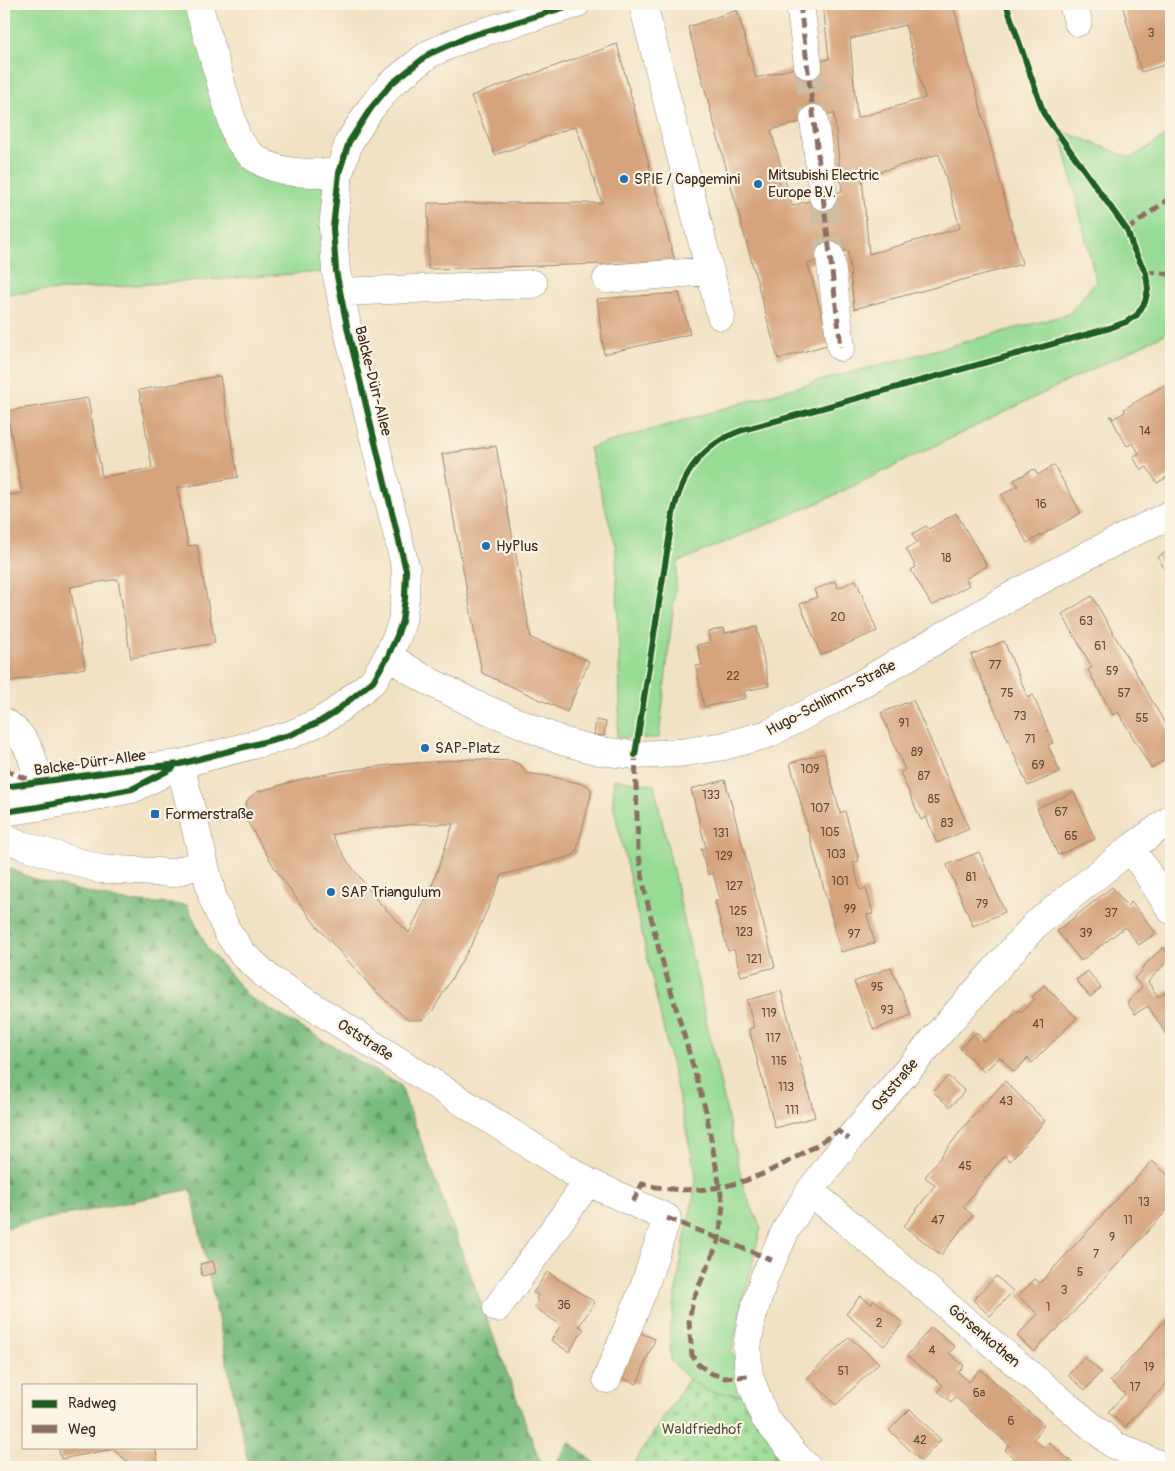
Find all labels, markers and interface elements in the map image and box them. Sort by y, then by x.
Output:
house number: 3 [1148,26,1155,41]
place label: Mitsubishi Electric Europe B.V. [768,166,880,202]
place label: SPIE / Capgemini [634,170,740,189]
marker: SPIE / Capgemini [618,173,630,185]
marker: Mitsubishi Electric Europe B.V. [752,178,764,190]
street label: Balcke-Dürr-Allee [350,324,396,439]
house number: 14 [1139,424,1151,439]
house number: 16 [1035,497,1047,512]
place label: HyPlus [496,537,538,556]
marker: HyPlus [480,540,492,552]
house number: 18 [941,551,951,566]
house number: 20 [831,610,845,625]
house number: 63 [1079,614,1093,629]
house number: 61 [1094,639,1106,654]
street label: Hugo-Schlimm-Straße [763,656,900,740]
house number: 77 [989,658,1002,673]
house number: 59 [1106,664,1118,679]
house number: 22 [726,669,740,684]
house number: 75 [1001,686,1013,701]
house number: 57 [1118,686,1131,701]
house number: 73 [1013,709,1027,724]
house number: 55 [1135,711,1149,726]
house number: 91 [899,716,909,731]
house number: 71 [1024,732,1036,747]
place label: SAP-Platz [435,739,500,758]
marker: SAP-Platz [419,742,431,754]
house number: 89 [911,745,923,760]
street label: Balcke-Dürr-Allee [33,746,148,780]
house number: 69 [1031,758,1045,773]
house number: 109 [800,762,820,777]
house number: 87 [918,769,931,784]
house number: 133 [702,788,720,803]
house number: 85 [928,792,940,807]
house number: 107 [810,801,830,816]
place label: Formerstraße [165,805,254,824]
house number: 67 [1054,805,1068,820]
marker: Formerstraße [149,808,161,820]
house number: 83 [941,816,954,831]
house number: 105 [820,825,840,840]
house number: 131 [713,826,729,841]
house number: 65 [1064,829,1078,844]
house number: 103 [826,847,846,862]
house number: 129 [715,849,733,864]
house number: 81 [966,870,976,885]
house number: 101 [831,874,849,889]
house number: 127 [725,879,744,894]
place label: SAP Triangulum [341,883,441,902]
marker: SAP Triangulum [325,886,337,898]
house number: 79 [976,897,988,912]
house number: 99 [844,902,856,917]
house number: 125 [729,904,747,919]
house number: 37 [1104,906,1118,921]
house number: 123 [735,925,753,940]
house number: 39 [1080,926,1092,941]
house number: 97 [848,927,861,942]
house number: 121 [746,952,762,967]
house number: 95 [871,980,883,995]
house number: 93 [881,1003,894,1018]
house number: 119 [761,1006,777,1021]
street label: Oststraße [333,1015,397,1065]
house number: 41 [1032,1017,1044,1032]
house number: 117 [765,1031,782,1046]
house number: 115 [771,1054,787,1069]
street label: Oststraße [867,1054,923,1115]
house number: 113 [778,1080,794,1095]
house number: 43 [999,1094,1013,1109]
house number: 111 [785,1103,799,1118]
house number: 45 [958,1159,972,1174]
house number: 13 [1138,1195,1150,1210]
house number: 47 [931,1213,945,1228]
house number: 11 [1123,1213,1133,1228]
house number: 9 [1109,1230,1115,1245]
house number: 7 [1093,1247,1100,1262]
house number: 5 [1077,1265,1083,1280]
house number: 3 [1061,1283,1068,1298]
house number: 36 [557,1298,571,1313]
street label: Görsenkothen [944,1300,1024,1372]
house number: 1 [1046,1300,1050,1315]
house number: 2 [876,1316,883,1331]
house number: 4 [929,1343,936,1358]
house number: 19 [1144,1360,1154,1375]
house number: 51 [837,1364,849,1379]
house number: 17 [1129,1380,1141,1395]
legend [22,1384,198,1448]
house number: 6a [973,1386,986,1401]
text: Radweg [68,1394,116,1413]
house number: 6 [1008,1414,1015,1429]
text: Weg [68,1420,96,1439]
park label: Waldfriedhof [662,1420,742,1439]
house number: 42 [913,1433,927,1448]

